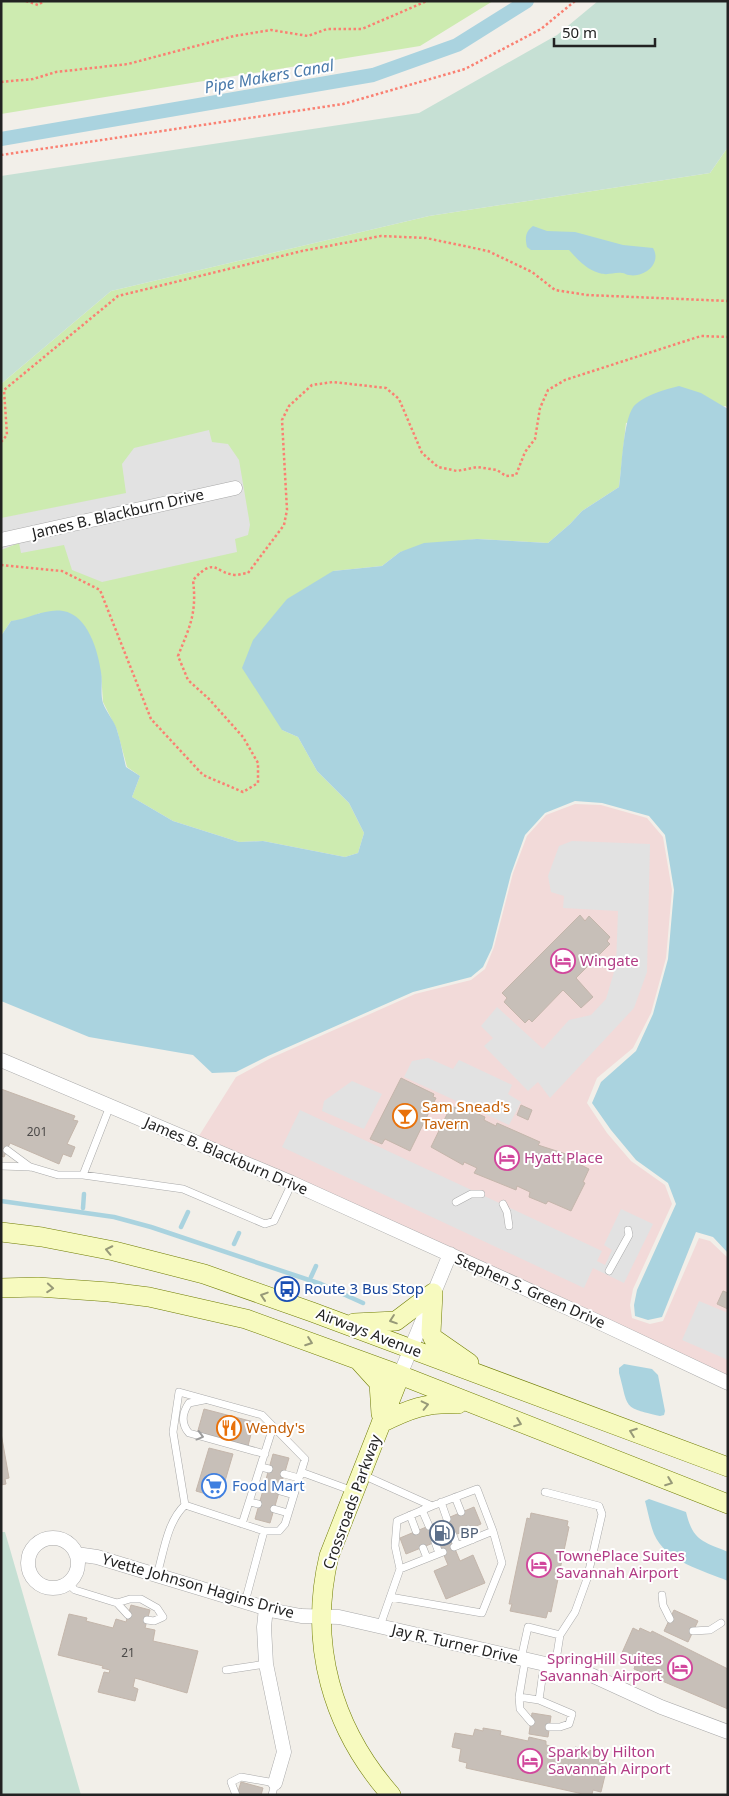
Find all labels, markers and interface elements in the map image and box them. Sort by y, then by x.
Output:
scale bar [554,15,655,47]
text: 50 m [562,22,597,42]
water label: Pipe Makers Canal [203,54,336,98]
street label: James B. Blackburn Drive [28,484,206,543]
hotel icon: Wingate [550,948,576,974]
place label: Wingate [580,950,639,970]
place label: Sam Snead's Tavern [422,1096,510,1133]
bar icon: Sam Snead's Tavern [392,1103,418,1129]
street label: James B. Blackburn Drive [140,1111,311,1199]
house number: 201 [27,1123,47,1140]
hotel icon: Hyatt Place [494,1145,520,1171]
place label: Hyatt Place [524,1147,603,1167]
one-way arrow [104,1245,113,1256]
street label: Stephen S. Green Drive [452,1248,609,1332]
bus stop icon: Route 3 Bus Stop [274,1276,300,1302]
place label: Route 3 Bus Stop [304,1278,424,1298]
one-way arrow [46,1282,54,1293]
one-way arrow [261,1292,269,1302]
street label: Airways Avenue [314,1303,425,1361]
one-way arrow [389,1314,398,1324]
one-way arrow [305,1336,313,1346]
one-way arrow [421,1400,430,1411]
restaurant icon: Wendy's [216,1415,242,1441]
place label: Wendy's [246,1417,305,1437]
one-way arrow [513,1417,521,1427]
one-way arrow [629,1428,638,1438]
one-way arrow [195,1431,204,1441]
street label: Crossroads Parkway [317,1431,385,1572]
supermarket icon: Food Mart [201,1473,227,1499]
place label: Food Mart [232,1475,305,1495]
one-way arrow [664,1476,673,1486]
fuel station icon: BP [429,1520,455,1546]
place label: BP [460,1522,479,1542]
place label: TownePlace Suites Savannah Airport [556,1545,685,1582]
street label: Yvette Johnson Hagins Drive [100,1548,297,1622]
hotel icon: TownePlace Suites Savannah Airport [526,1552,552,1578]
street label: Jay R. Turner Drive [388,1618,520,1667]
house number: 21 [121,1644,135,1661]
place label: SpringHill Suites Savannah Airport [540,1648,663,1685]
hotel icon: SpringHill Suites Savannah Airport [667,1655,693,1681]
place label: Spark by Hilton Savannah Airport [548,1741,671,1778]
hotel icon: Spark by Hilton Savannah Airport [517,1748,543,1774]

